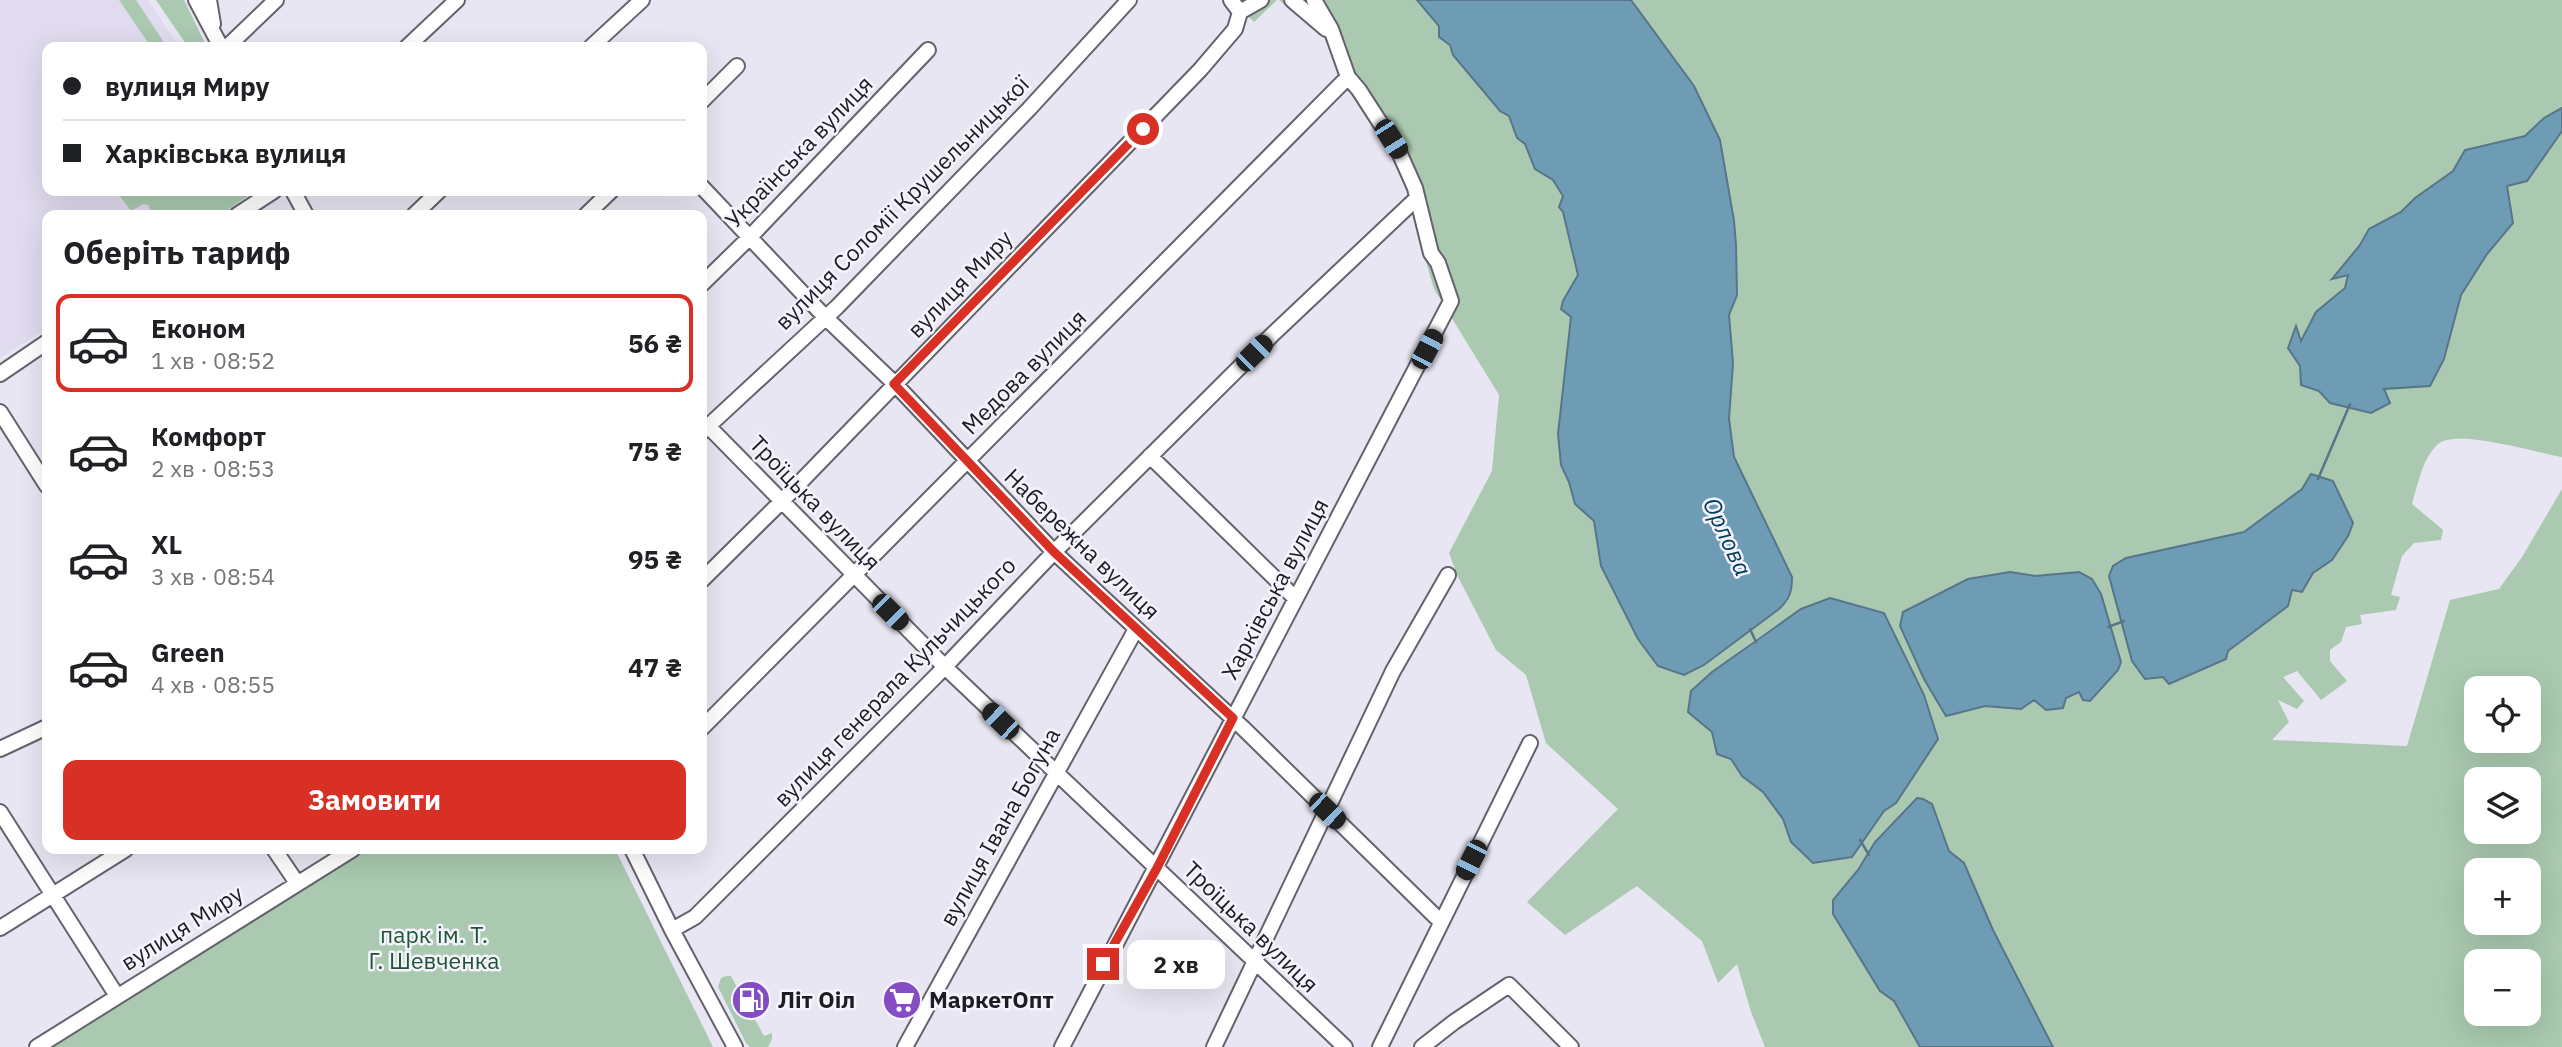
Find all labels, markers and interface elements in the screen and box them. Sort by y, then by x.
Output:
street label: вулиця Соломії Крушельницької [768,68,1036,336]
text: вулиця Миру [105,69,269,103]
street label: Українська вулиця [718,69,879,234]
route start [1127,113,1159,145]
car [1371,116,1412,162]
text: Харківська вулиця [105,136,346,170]
street label: вулиця Миру [900,223,1019,344]
text: Оберіть тариф [63,231,290,273]
street label: Медова вулиця [954,302,1092,440]
text: Економ [151,311,246,345]
icon: car [67,312,130,375]
text: 56 ₴ [628,326,682,360]
car [1408,326,1447,372]
car [1232,331,1277,375]
text: 1 хв · 08:52 [151,345,275,375]
text: Комфорт [151,419,266,453]
icon: car [67,420,130,483]
street label: Троїцька вулиця [744,428,888,576]
text: 75 ₴ [628,434,682,468]
text: 2 хв · 08:53 [151,453,275,483]
street label: Набережна вулиця [998,461,1167,625]
water label: Орлова [1696,492,1760,581]
street label: Харківська вулиця [1214,493,1334,684]
text: XL [151,527,182,561]
icon: car [67,528,130,591]
text: 95 ₴ [628,542,682,576]
street label: вулиця генерала Кульчицького [767,550,1022,813]
text: 3 хв · 08:54 [151,561,275,591]
car [868,590,913,634]
text: Green [151,635,225,669]
icon: car [67,636,130,699]
text: 47 ₴ [628,650,682,684]
text: 4 хв · 08:55 [151,669,275,699]
map controls [2464,676,2541,1026]
button: locate [2464,676,2541,753]
car [978,699,1023,743]
street label: вулиця Івана Богуна [932,722,1066,931]
button: Замовити [63,760,686,840]
button: layers [2464,767,2541,844]
car [1305,789,1350,833]
car [1453,837,1490,883]
street label: Троїцька вулиця [1178,854,1326,998]
button: + [2464,858,2541,935]
street label: вулиця Миру [115,877,249,977]
park label: парк ім. Т. Г. Шевченка [369,919,499,975]
callout: 2 хв [1128,940,1226,988]
route end [1087,948,1119,980]
text: 2 хв [1153,949,1199,979]
button: − [2464,949,2541,1026]
fuel station icon: Літ Оіл [730,979,772,1021]
supermarket icon: МаркетОпт [881,979,923,1021]
place label: Літ Оіл [778,984,855,1014]
place label: МаркетОпт [929,984,1054,1014]

